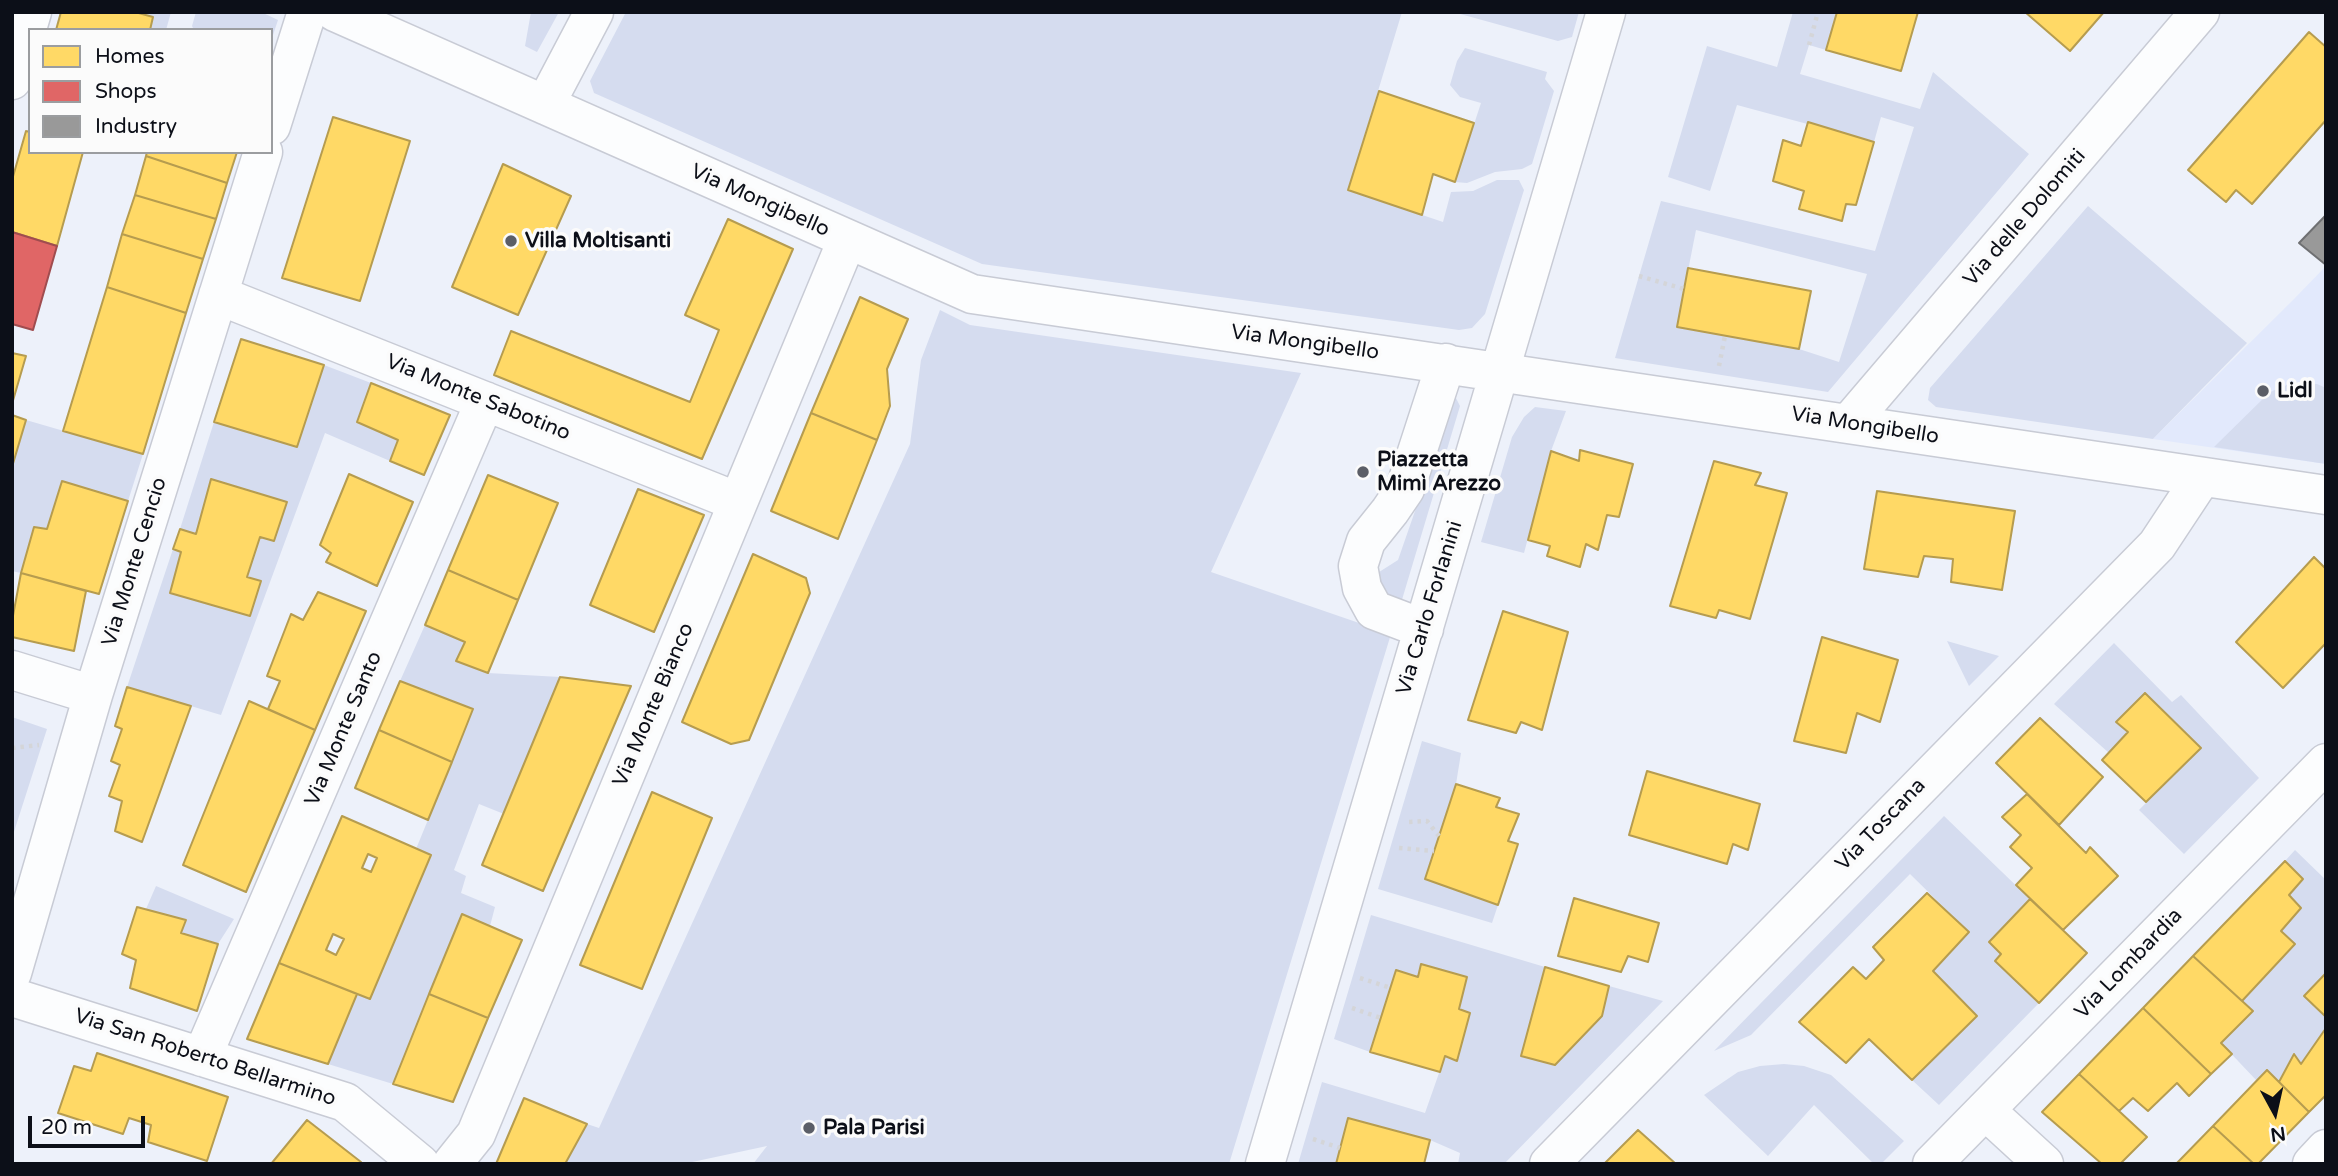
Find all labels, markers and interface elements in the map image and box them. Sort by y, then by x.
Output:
legend [28,28,273,154]
text: Homes [95,44,165,69]
text: Shops [95,79,157,104]
text: Industry [95,114,177,139]
street label: Via delle Dolomiti [1959,144,2091,292]
street label: Via Mongibello [687,159,833,243]
place label: Villa Moltisanti [525,228,671,254]
marker: Villa Moltisanti [503,233,519,249]
street label: Via Mongibello [1229,320,1381,366]
street label: Via Monte Sabotino [382,349,574,447]
place label: Lidl [2277,378,2313,404]
marker: Lidl [2255,383,2271,399]
street label: Via Mongibello [1789,402,1941,450]
place label: Piazzetta Mimì Arezzo [1377,447,1501,497]
marker: Piazzetta Mimì Arezzo [1355,464,1371,480]
street label: Via Monte Cencio [97,474,173,650]
street label: Via Carlo Forlanini [1392,518,1468,698]
street label: Via Monte Bianco [608,619,700,791]
street label: Via Monte Santo [300,648,388,810]
street label: Via Toscana [1831,774,1931,876]
street label: Via Lombardia [2070,903,2188,1025]
street label: Via San Roberto Bellarmino [71,1004,339,1112]
north arrow [2240,1078,2310,1148]
scale bar [32,1102,149,1146]
text: 20 m [41,1115,92,1140]
place label: Pala Parisi [823,1115,925,1141]
marker: Pala Parisi [801,1120,817,1136]
text: N [2269,1122,2287,1146]

